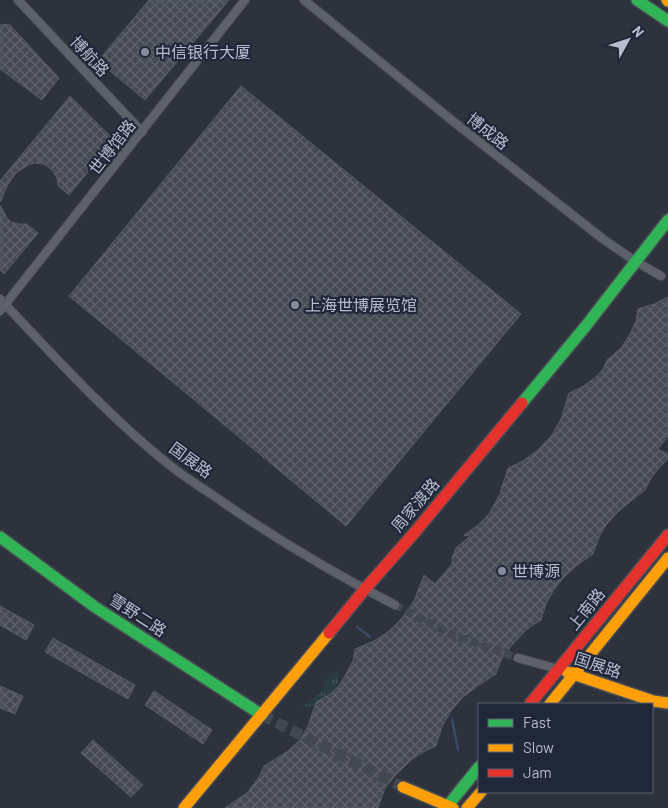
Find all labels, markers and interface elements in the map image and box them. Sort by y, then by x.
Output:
north arrow [603,15,653,65]
text: N [629,22,648,40]
street label: 博航路 [67,32,114,80]
place label: 中信银行大厦 [155,42,251,61]
marker: 中信银行大厦 [139,46,151,58]
street label: 博成路 [464,108,513,153]
street label: 世博馆路 [84,116,139,178]
place label: 上海世博展览馆 [305,295,417,314]
marker: 上海世博展览馆 [289,299,301,311]
street label: 国展路 [166,438,216,481]
street label: 周家渡路 [387,474,442,535]
place label: 世博源 [512,561,560,580]
marker: 世博源 [496,565,508,577]
street label: 上南路 [563,584,608,633]
street label: 雪野二路 [106,589,170,640]
street label: 国展路 [572,648,624,681]
legend [478,703,653,793]
text: Fast [523,713,551,731]
text: Slow [523,738,554,756]
text: Jam [523,763,552,781]

